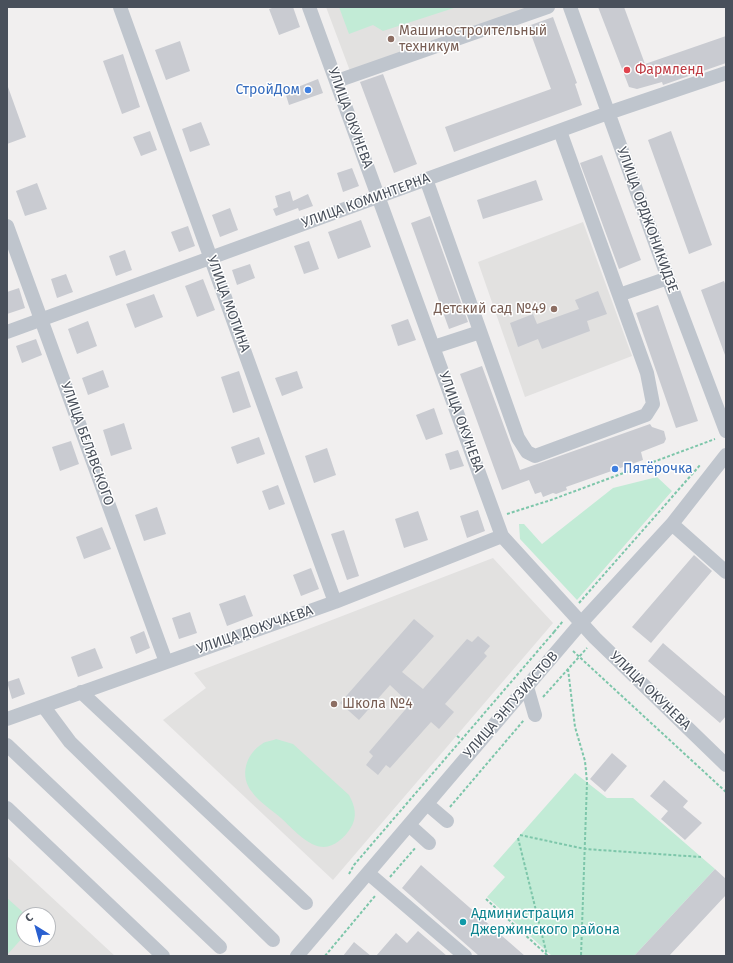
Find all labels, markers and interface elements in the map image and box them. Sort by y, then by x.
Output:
place label: Машиностроительный техникум [399,23,547,56]
marker: Машиностроительный техникум [386,34,396,44]
place label: Фармленд [635,62,703,78]
street label: УЛИЦА ОКУНЕВА [324,65,376,171]
marker: Фармленд [622,65,632,75]
place label: СтройДом [236,82,300,98]
marker: СтройДом [303,85,313,95]
street label: УЛИЦА ОРДЖОНИКИДЗЕ [613,145,681,295]
street label: УЛИЦА КОМИНТЕРНА [300,170,432,232]
street label: УЛИЦА МОТИНА [203,254,253,354]
place label: Детский сад №49 [434,301,546,317]
marker: Детский сад №49 [549,304,559,314]
street label: УЛИЦА ОКУНЕВА [435,369,487,475]
street label: УЛИЦА БЕЛЯВСКОГО [57,380,117,508]
place label: Пятёрочка [623,461,693,477]
marker: Пятёрочка [610,464,620,474]
street label: УЛИЦА ДОКУЧАЕВА [195,602,315,658]
street label: УЛИЦА ЭНТУЗИАСТОВ [460,648,562,762]
street label: УЛИЦА ОКУНЕВА [606,648,694,734]
place label: Школа №4 [342,696,413,712]
marker: Школа №4 [329,699,339,709]
place label: Администрация Джержинского района [471,906,620,938]
north arrow [16,907,56,947]
text: С [23,911,36,925]
marker: Администрация Джержинского района [458,917,468,927]

